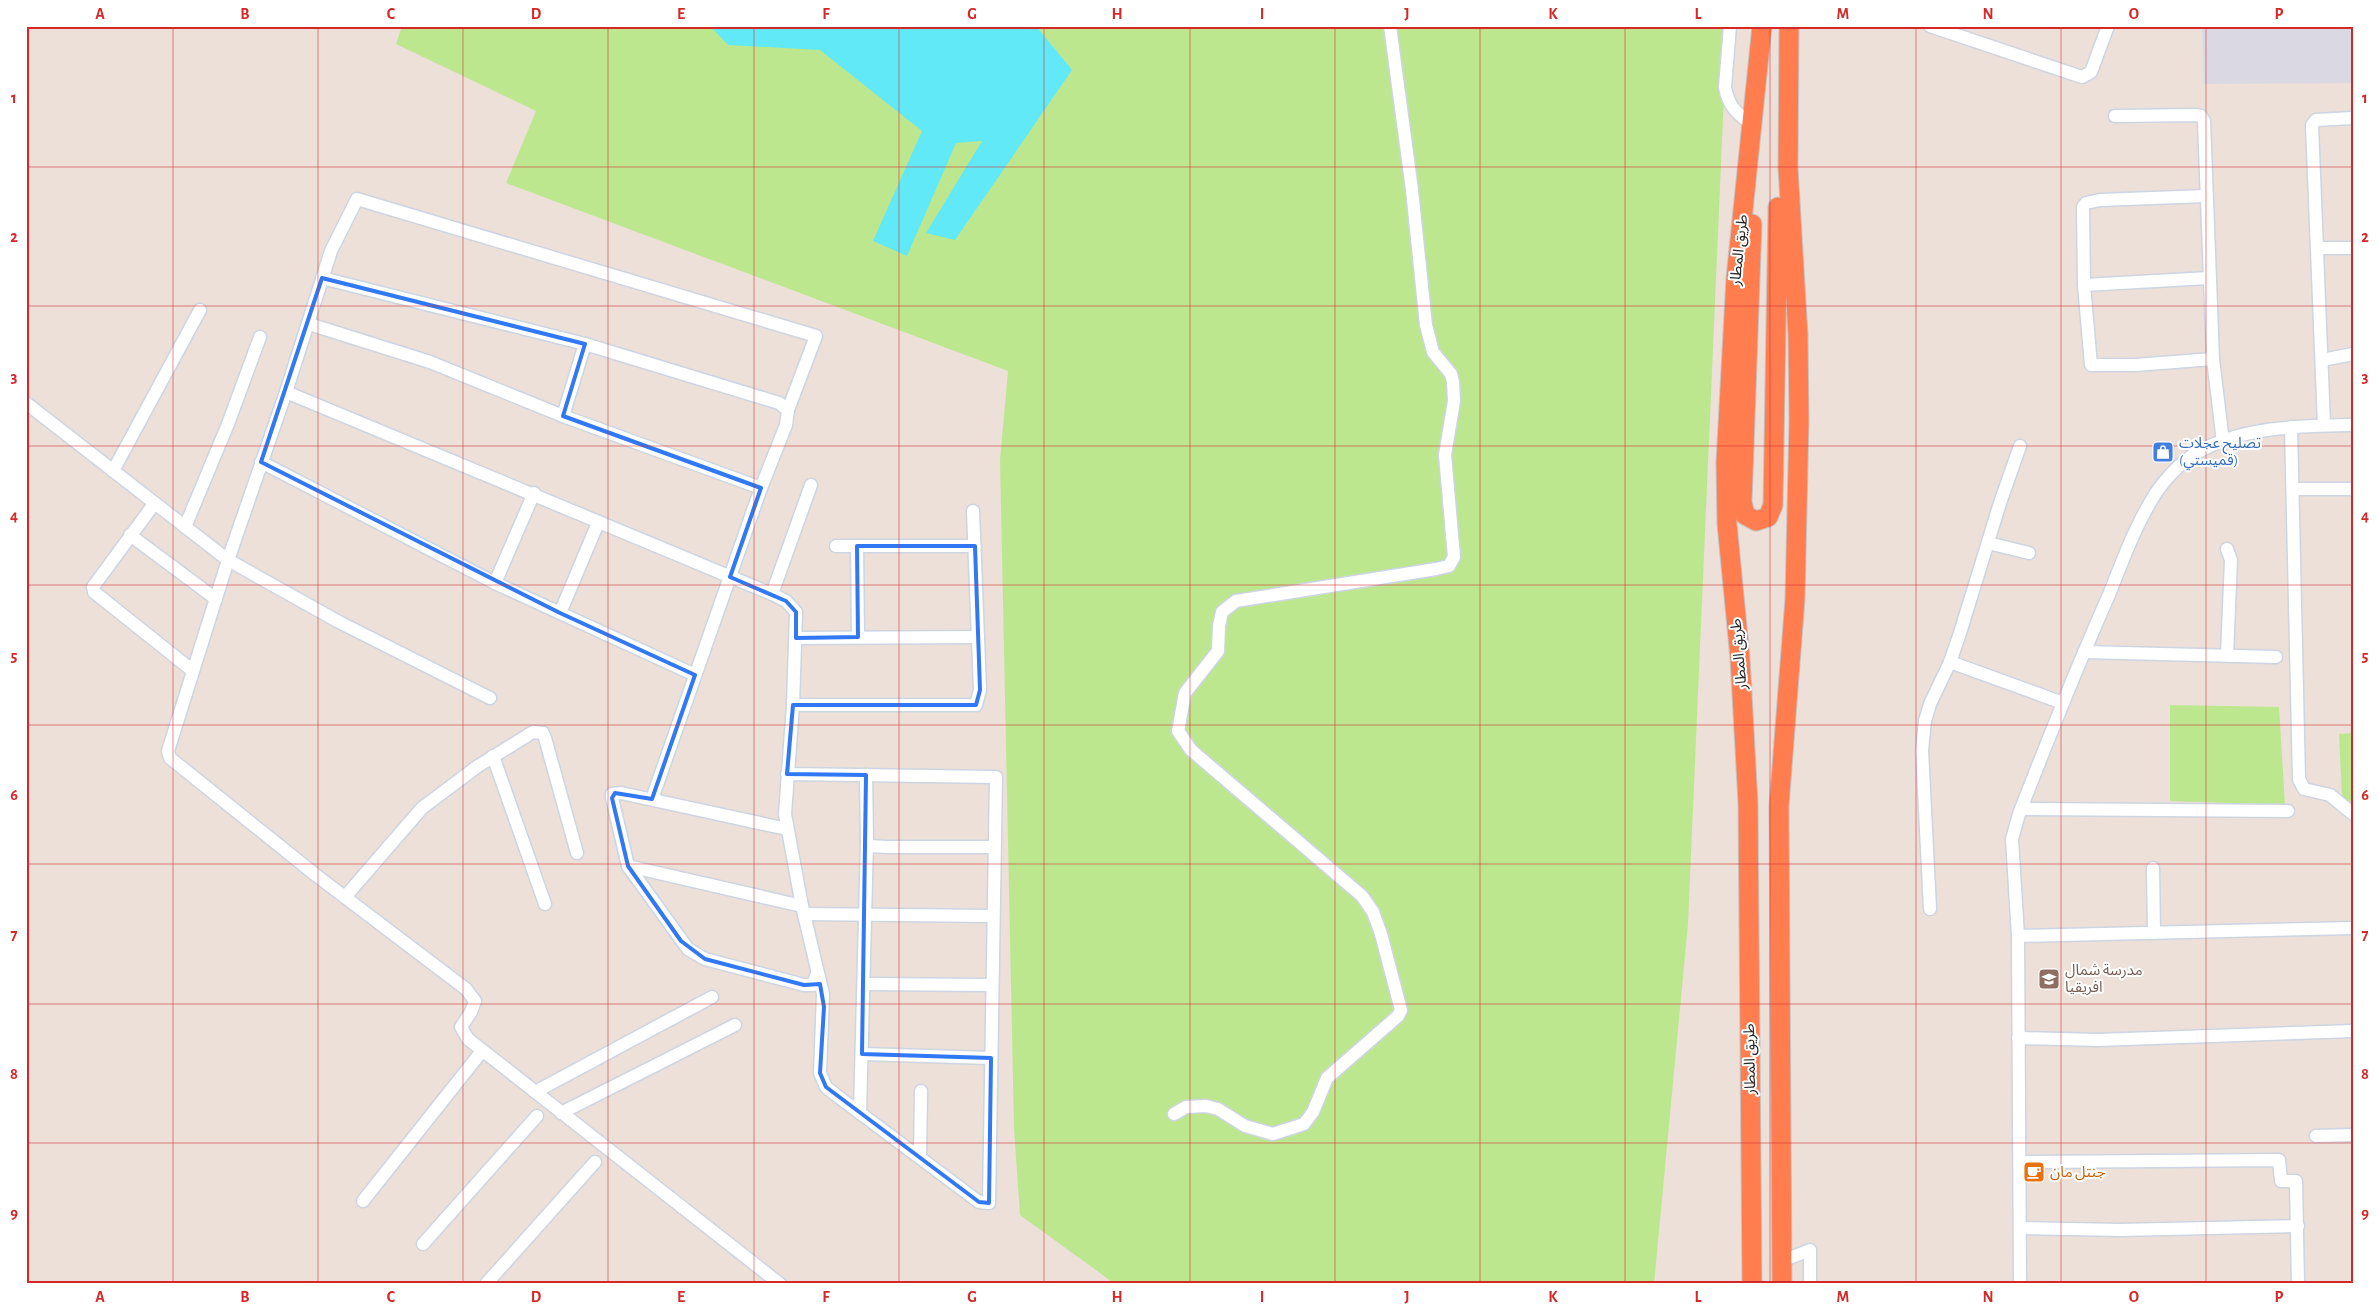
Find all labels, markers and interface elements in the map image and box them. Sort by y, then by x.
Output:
text: A [95,6,105,22]
text: B [240,6,250,22]
text: C [387,6,396,22]
text: D [531,6,542,22]
text: E [677,6,685,22]
text: F [822,6,830,22]
text: G [967,6,977,22]
text: H [1111,6,1123,22]
text: I [1260,6,1264,22]
text: J [1404,6,1410,22]
text: K [1548,6,1558,22]
text: L [1695,6,1702,22]
text: M [1837,6,1849,22]
text: N [1982,6,1994,22]
text: O [2129,6,2139,22]
text: P [2275,6,2284,22]
text: 1 [11,90,17,106]
text: 1 [2362,90,2368,106]
street label: طريق المطار [1728,214,1752,287]
text: 2 [10,229,18,245]
text: 2 [2361,229,2369,245]
text: 3 [11,369,18,385]
text: 3 [2362,369,2369,385]
place label: تصليح عجلات (قميستي) [2179,436,2261,471]
shop icon: تصليح عجلات (قميستي) [2151,440,2175,464]
text: 4 [10,508,18,524]
text: 4 [2361,508,2369,524]
street label: طريق المطار [1728,618,1752,691]
text: 5 [11,648,18,664]
text: 5 [2362,648,2369,664]
text: 6 [10,787,18,803]
text: 6 [2361,787,2369,803]
text: 7 [11,927,18,943]
text: 7 [2362,927,2369,943]
place label: مدرسة شمال افريقيا [2065,963,2143,996]
school or university icon: مدرسة شمال افريقيا [2037,967,2061,991]
street label: طريق المطار [1742,1023,1760,1096]
text: 8 [10,1066,18,1082]
text: 8 [2361,1066,2369,1082]
cafe icon: جنتل مان [2022,1160,2046,1184]
place label: جنتل مان [2050,1165,2106,1181]
text: 9 [10,1205,18,1221]
text: 9 [2361,1205,2369,1221]
text: A [95,1289,105,1305]
text: B [240,1289,250,1305]
text: C [387,1289,396,1305]
text: D [531,1289,542,1305]
text: E [677,1289,685,1305]
text: F [822,1289,830,1305]
text: G [967,1289,977,1305]
text: H [1111,1289,1123,1305]
text: I [1260,1289,1264,1305]
text: J [1404,1289,1410,1305]
text: K [1548,1289,1558,1305]
text: L [1695,1289,1702,1305]
text: M [1837,1289,1849,1305]
text: N [1982,1289,1994,1305]
text: O [2129,1289,2139,1305]
text: P [2275,1289,2284,1305]

